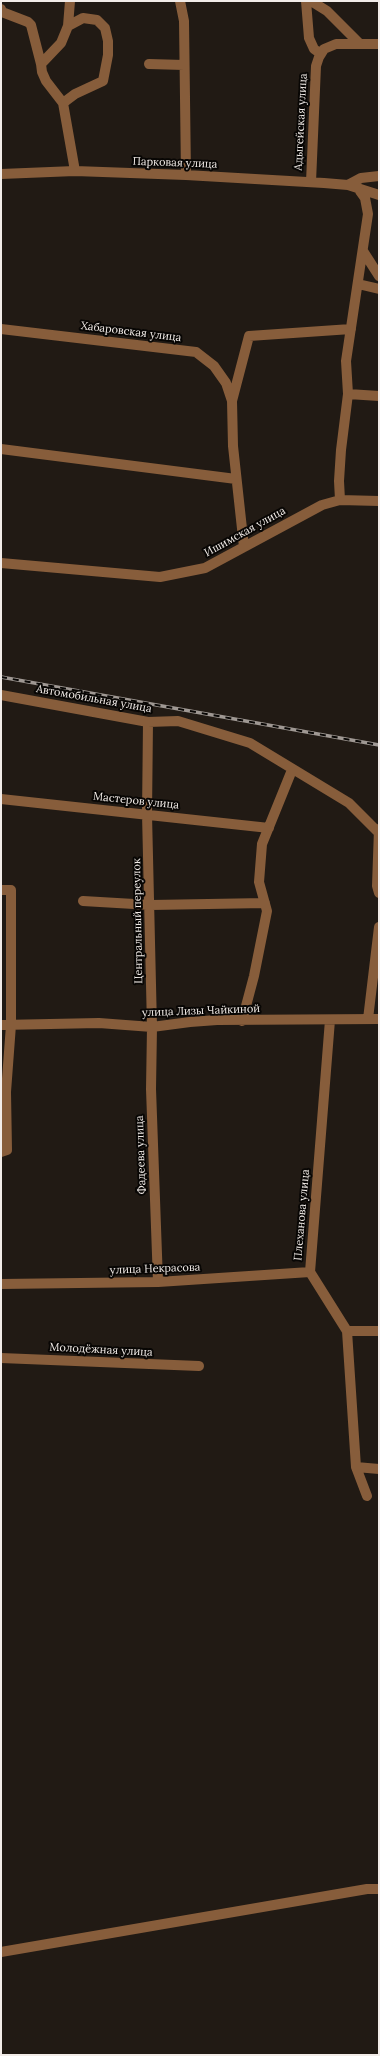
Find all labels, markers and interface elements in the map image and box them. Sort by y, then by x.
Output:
street label: Адыгейская улица [292,73,310,171]
street label: Парковая улица [132,155,218,171]
street label: Хабаровская улица [80,319,182,345]
street label: Ишимская улица [202,504,288,560]
street label: Автомобильная улица [35,682,153,716]
street label: Мастеров улица [92,790,180,812]
street label: Центральный переулок [130,858,146,984]
street label: улица Лизы Чайкиной [142,1002,260,1020]
street label: Фадеева улица [133,1115,149,1195]
street label: Плеханова улица [291,1169,313,1261]
street label: улица Некрасова [109,1261,201,1277]
street label: Молодёжная улица [49,1341,153,1359]

